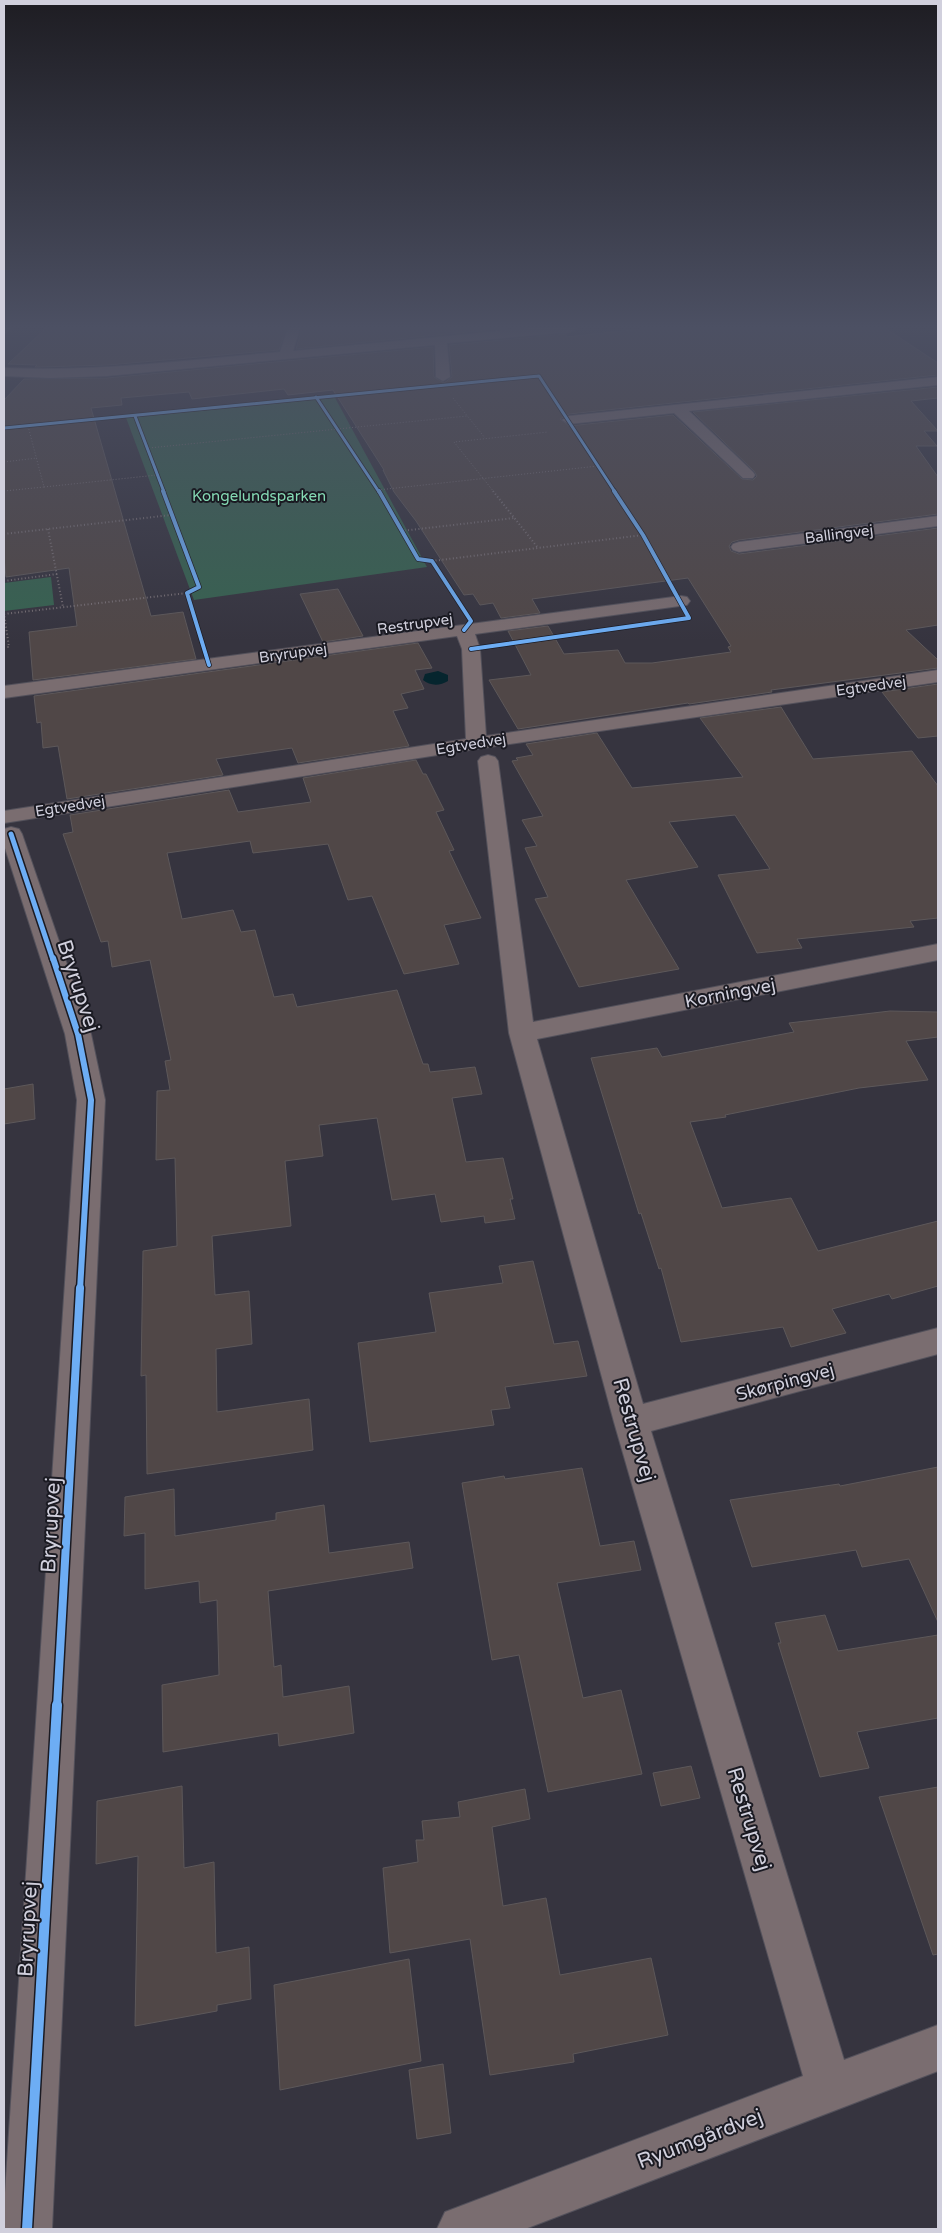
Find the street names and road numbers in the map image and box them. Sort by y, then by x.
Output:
street label: Ballingvej [804,521,874,547]
street label: Restrupvej [376,610,454,638]
street label: Bryrupvej [258,639,328,667]
street label: Egtvedvej [835,672,907,700]
street label: Egtvedvej [435,730,507,758]
street label: Egtvedvej [34,792,106,820]
street label: Bryrupvej [51,937,105,1035]
street label: Korningvej [683,973,777,1013]
street label: Skørpingvej [733,1358,837,1406]
street label: Restrupvej [607,1375,661,1485]
street label: Bryrupvej [36,1476,66,1574]
street label: Restrupvej [721,1764,777,1874]
street label: Bryrupvej [13,1880,43,1978]
street label: Ryumgårdvej [634,2104,766,2174]

